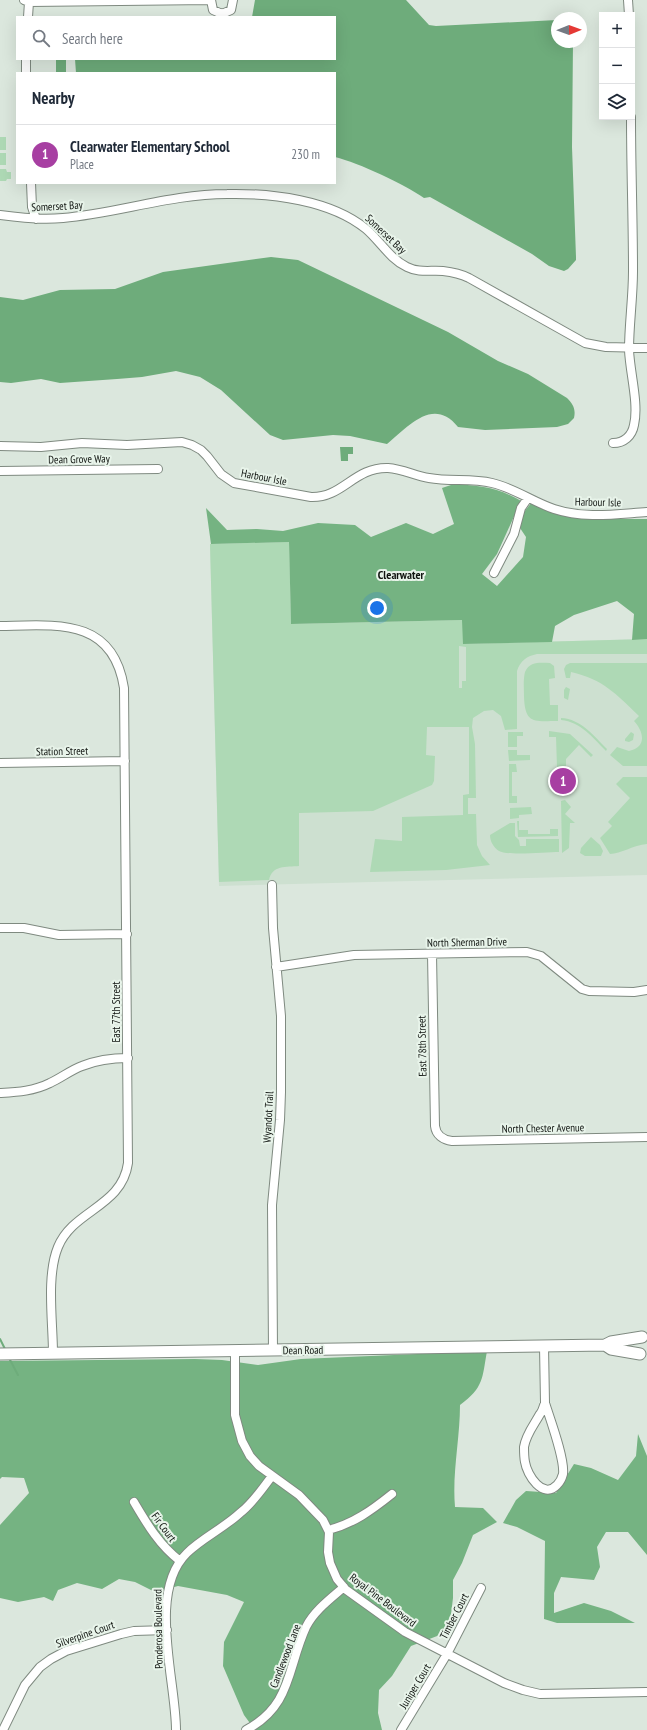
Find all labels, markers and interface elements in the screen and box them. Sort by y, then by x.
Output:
north arrow [551,12,587,48]
map controls [599,12,635,120]
button: + [599,12,635,48]
search box [16,16,336,60]
icon: search [30,27,52,49]
text: Search here [62,29,123,48]
button: − [599,48,635,84]
button: layers [599,84,635,120]
text: Nearby [32,87,75,109]
text: Clearwater Elementary School [70,137,230,156]
text: 1 [42,146,48,163]
text: 230 m [291,146,320,163]
text: Place [70,156,94,173]
street label: Somerset Bay [31,198,84,214]
street label: Somerset Bay [362,211,410,257]
street label: Dean Grove Way [48,451,111,467]
street label: Harbour Isle [240,466,289,488]
street label: Harbour Isle [575,495,622,509]
district label: Clearwater [378,567,425,582]
your location [367,598,387,618]
street label: Station Street [36,744,88,758]
pin: 1 [550,766,576,796]
street label: North Sherman Drive [427,934,508,950]
street label: East 77th Street [109,982,123,1042]
street label: East 78th Street [414,1015,430,1077]
street label: Wyandot Trail [260,1090,276,1143]
street label: North Chester Avenue [502,1120,585,1136]
street label: Dean Road [283,1343,324,1357]
street label: Fir Court [149,1510,179,1544]
street label: Royal Pine Boulevard [347,1570,419,1630]
street label: Ponderosa Boulevard [150,1589,166,1669]
street label: Timber Court [436,1591,472,1641]
street label: Silverpine Court [54,1617,116,1651]
street label: Candlewood Lane [266,1622,304,1690]
street label: Juniper Court [396,1661,434,1712]

